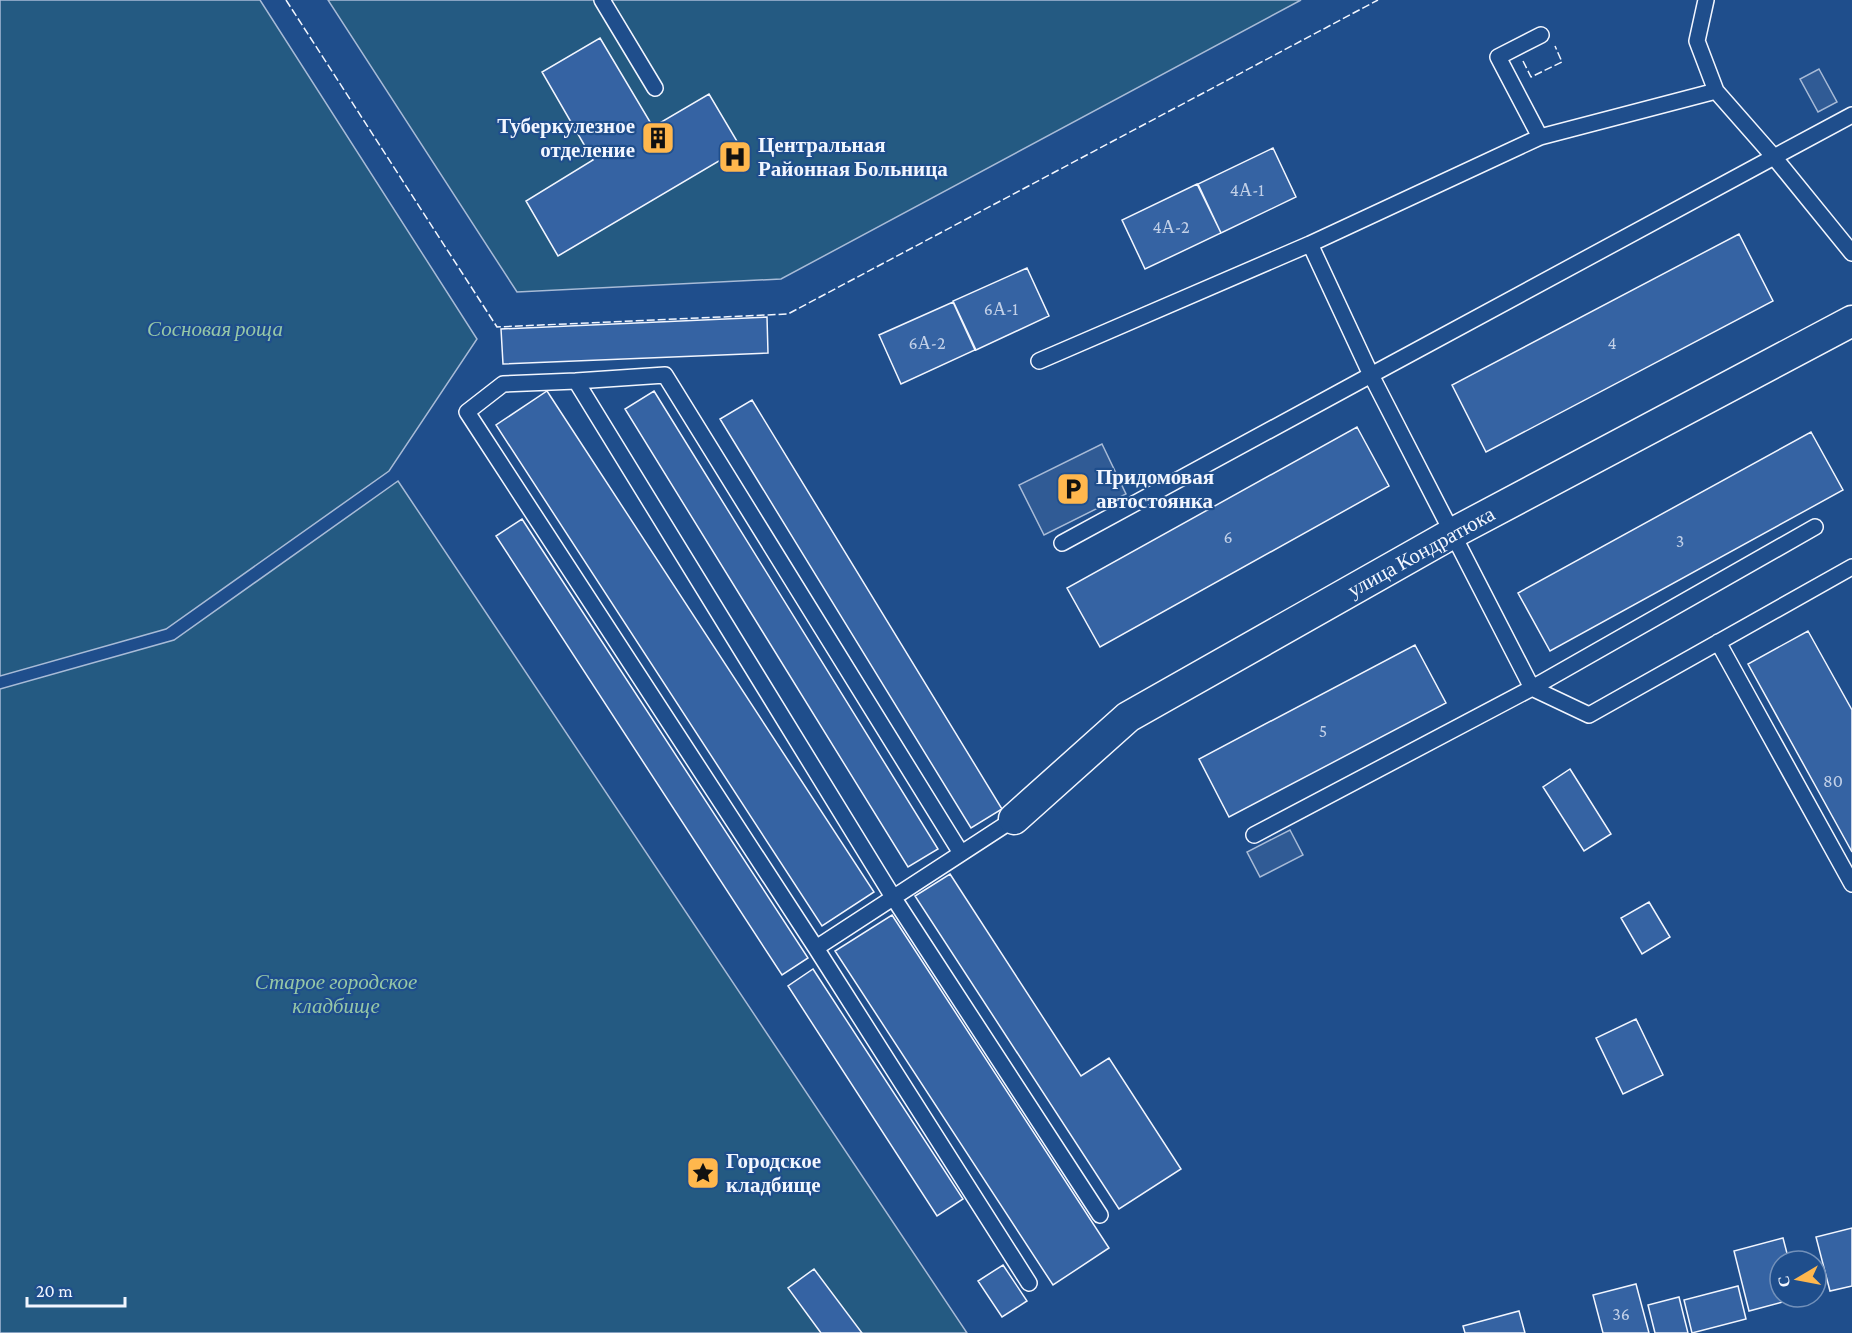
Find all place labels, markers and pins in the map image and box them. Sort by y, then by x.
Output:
place label: Туберкулезное отделение [497,114,635,162]
building icon: Туберкулезное отделение [640,120,676,156]
place label: Центральная Районная Больница [758,133,948,181]
hospital icon: Центральная Районная Больница [717,139,753,175]
place label: Придомовая автостоянка [1096,465,1214,513]
parking icon: Придомовая автостоянка [1055,471,1091,507]
place label: Городское кладбище [726,1149,821,1197]
place icon: Городское кладбище [685,1155,721,1191]

